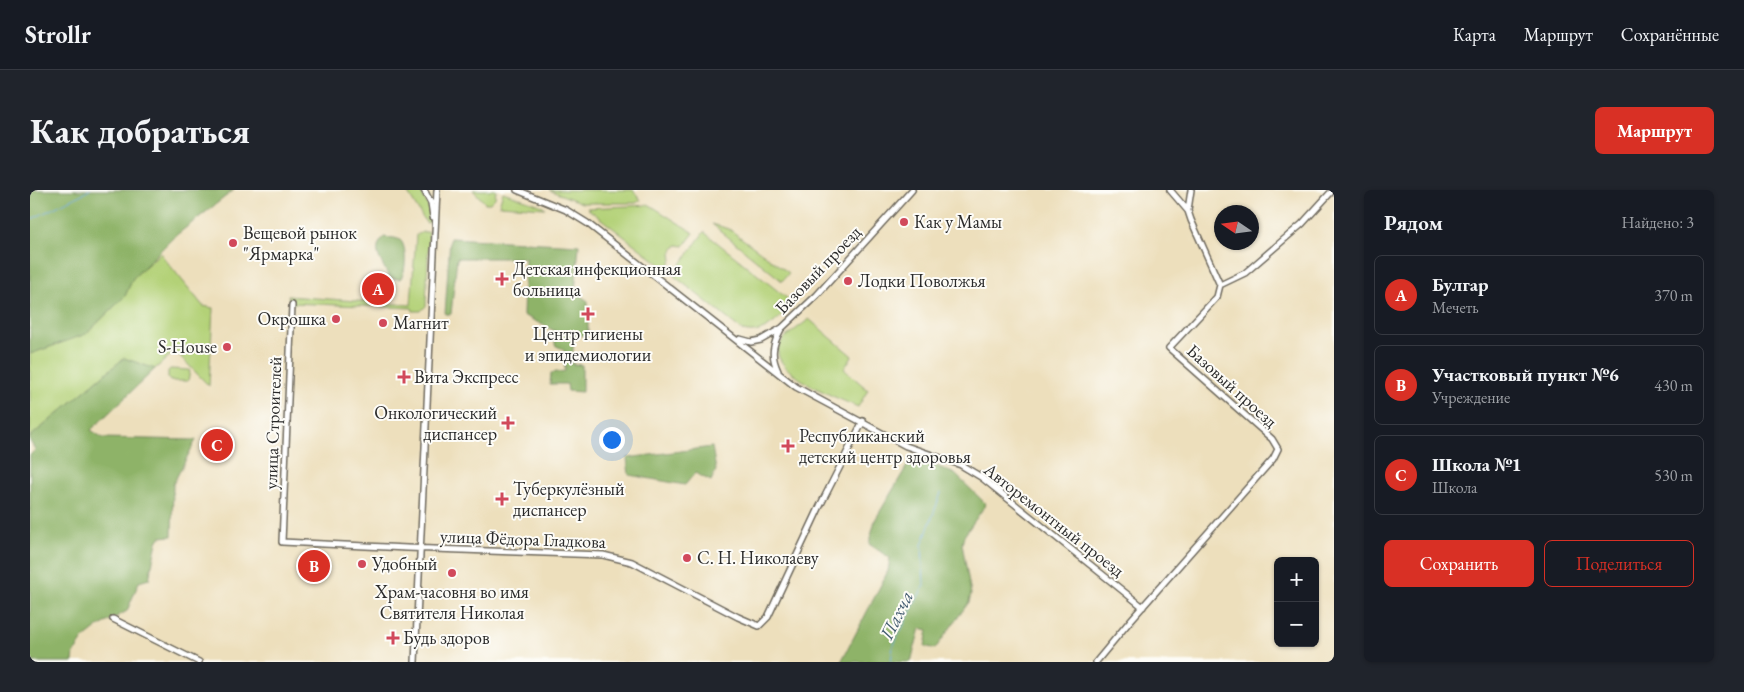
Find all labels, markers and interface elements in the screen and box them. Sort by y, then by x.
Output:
text: Strollr [25,19,91,50]
text: Карта [1453,23,1496,46]
text: Маршрут [1524,23,1593,46]
text: Сохранённые [1621,23,1719,46]
button: Маршрут [1595,107,1714,154]
text: Как добраться [30,108,250,153]
north arrow [1214,205,1259,250]
text: Рядом [1384,209,1443,236]
place label: Как у Мамы [914,210,1002,233]
text: Найдено: 3 [1622,212,1694,233]
marker: Как у Мамы [898,216,910,228]
place label: Вещевой рынок "Ярмарка" [243,221,357,265]
street label: Базовый проезд [770,221,866,319]
marker: Вещевой рынок "Ярмарка" [227,237,239,249]
place label: Детская инфекционная больница [513,257,681,301]
place label: Лодки Поволжья [858,269,986,292]
pin: A [362,270,394,308]
marker: Детская инфекционная больница [495,272,509,286]
text: Булгар [1432,272,1488,297]
marker: Лодки Поволжья [842,275,854,287]
text: A [1395,285,1407,306]
text: 370 m [1654,285,1693,306]
text: Мечеть [1432,297,1479,318]
place label: Окрошка [257,307,327,330]
marker: Центр гигиены и эпидемиологии [581,307,595,321]
place label: Магнит [393,311,449,334]
marker: Окрошка [330,313,342,325]
marker: Магнит [377,317,389,329]
place label: Центр гигиены и эпидемиологии [525,322,652,366]
place label: S-House [158,335,217,358]
street label: Базовый проезд [1182,339,1282,432]
marker: S-House [221,341,233,353]
street label: улица Строителей [259,356,286,490]
text: Участковый пункт №6 [1432,362,1619,387]
place label: Вита Экспресс [414,365,519,388]
marker: Вита Экспресс [398,371,410,383]
text: B [1396,375,1406,396]
text: 430 m [1654,375,1693,396]
text: Учреждение [1432,387,1510,408]
place label: Онкологический диспансер [374,401,497,445]
marker: Онкологический диспансер [501,416,515,430]
place label: Республиканский детский центр здоровья [799,424,971,468]
pin: C [201,426,233,464]
your location [599,427,625,453]
marker: Республиканский детский центр здоровья [781,439,795,453]
text: Школа №1 [1432,452,1522,477]
street label: Авторемонтный проезд [979,457,1129,582]
text: C [1395,465,1407,486]
text: 530 m [1654,465,1693,486]
place label: Туберкулёзный диспансер [513,477,625,521]
text: Школа [1432,477,1477,498]
marker: Туберкулёзный диспансер [495,492,509,506]
street label: улица Фёдора Гладкова [440,524,607,553]
button: Сохранить [1384,540,1534,587]
button: Поделиться [1544,540,1694,587]
place label: С. Н. Николаеву [697,546,819,569]
pin: B [298,547,330,585]
place label: Удобный [371,552,438,575]
marker: С. Н. Николаеву [681,552,693,564]
map controls [1274,557,1319,647]
button: + [1274,557,1319,602]
marker: Удобный [356,558,368,570]
marker: Храм-часовня во имя Святителя Николая [446,567,458,579]
place label: Храм-часовня во имя Святителя Николая [374,580,529,624]
water label: Пахча [874,587,919,645]
button: − [1274,602,1319,647]
place label: Будь здоров [403,626,490,649]
marker: Будь здоров [387,632,399,644]

